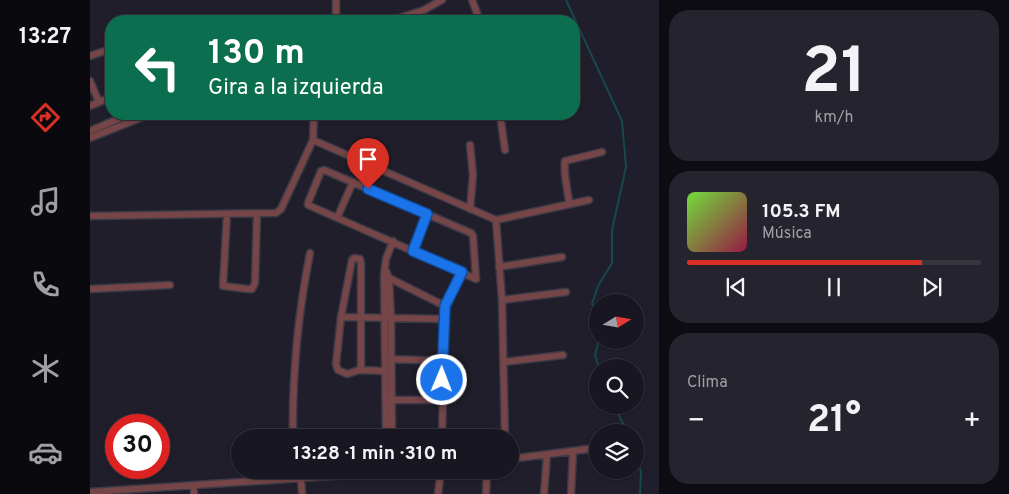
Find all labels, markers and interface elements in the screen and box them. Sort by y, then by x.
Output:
text: 13:27 [19,24,71,51]
text: 130 m [208,32,305,76]
text: 21 [801,34,867,116]
icon: left [125,35,190,100]
text: Gira a la izquierda [208,75,384,102]
icon: directions [28,100,63,135]
text: km/h [815,108,853,128]
pin [347,138,389,189]
icon: arrive [354,145,382,173]
icon: music [28,184,63,219]
text: 105.3 FM [762,200,841,224]
text: Música [762,224,812,244]
icon: phone [28,267,63,302]
icon: previous [722,273,750,301]
icon: pause [820,273,848,301]
icon: next [918,273,946,301]
north arrow [589,294,644,349]
map controls [589,294,644,479]
icon: climate [28,351,63,386]
position arrow [415,353,467,405]
button: search [589,359,644,414]
text: Clima [687,373,728,393]
text: 21° [807,397,861,446]
text: − [687,404,705,440]
text: + [963,404,981,440]
speed limit sign: 30 [105,414,170,479]
button: layers [589,424,644,479]
icon: car [28,435,63,470]
text: 13:28 · 1 min · 310 m [293,442,457,466]

